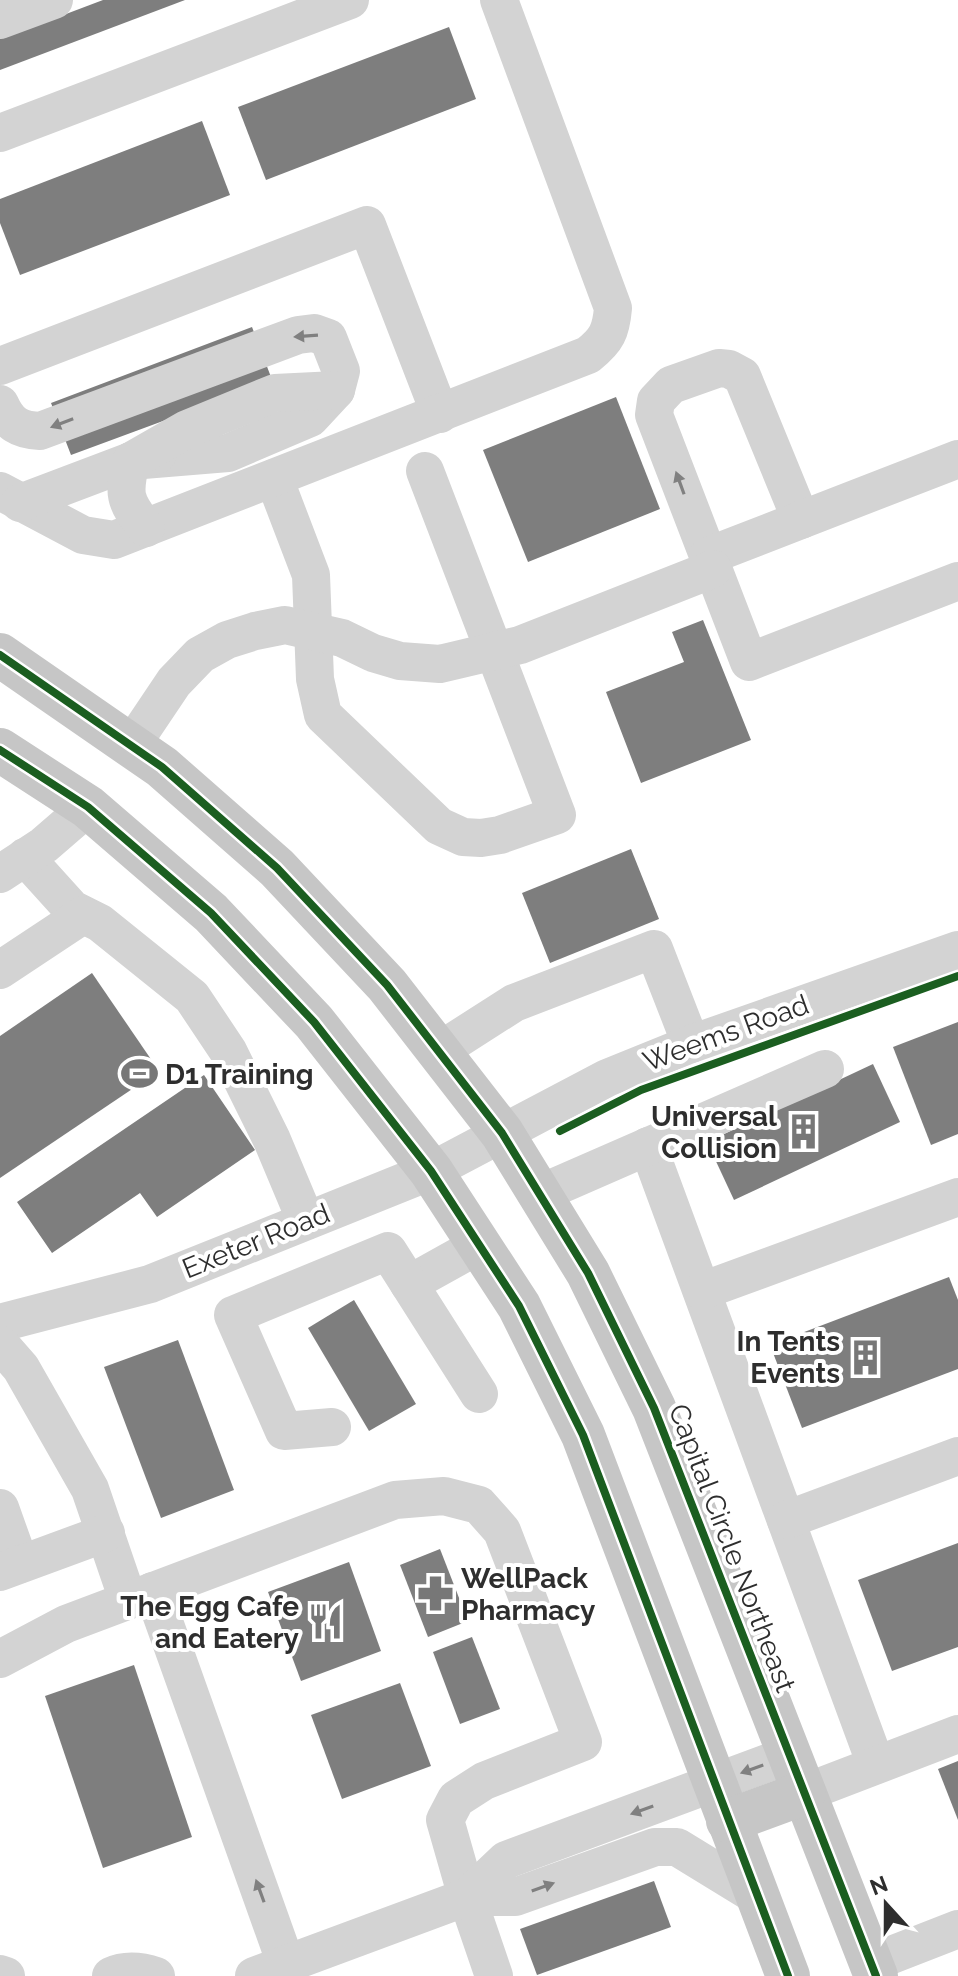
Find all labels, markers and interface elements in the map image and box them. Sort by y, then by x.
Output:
one-way arrow [293,330,318,343]
one-way arrow [50,417,74,430]
one-way arrow [673,471,686,495]
street label: Weems Road [639,988,813,1078]
sports icon: D1 Training [120,1055,158,1093]
place label: D1 Training [165,1058,313,1091]
place label: Universal Collision [651,1100,777,1165]
building icon: Universal Collision [784,1113,822,1151]
street label: Exeter Road [178,1197,334,1285]
place label: In Tents Events [736,1325,840,1390]
building icon: In Tents Events [847,1338,885,1376]
street label: Capital Circle Northeast [662,1399,802,1697]
place label: WellPack Pharmacy [461,1562,596,1627]
pharmacy icon: WellPack Pharmacy [416,1575,454,1613]
place label: The Egg Cafe and Eatery [120,1590,300,1655]
restaurant icon: The Egg Cafe and Eatery [306,1603,344,1641]
one-way arrow [740,1763,764,1776]
one-way arrow [629,1804,653,1817]
north arrow [846,1864,926,1944]
text: N [866,1870,891,1900]
one-way arrow [253,1879,265,1903]
one-way arrow [531,1881,555,1893]

